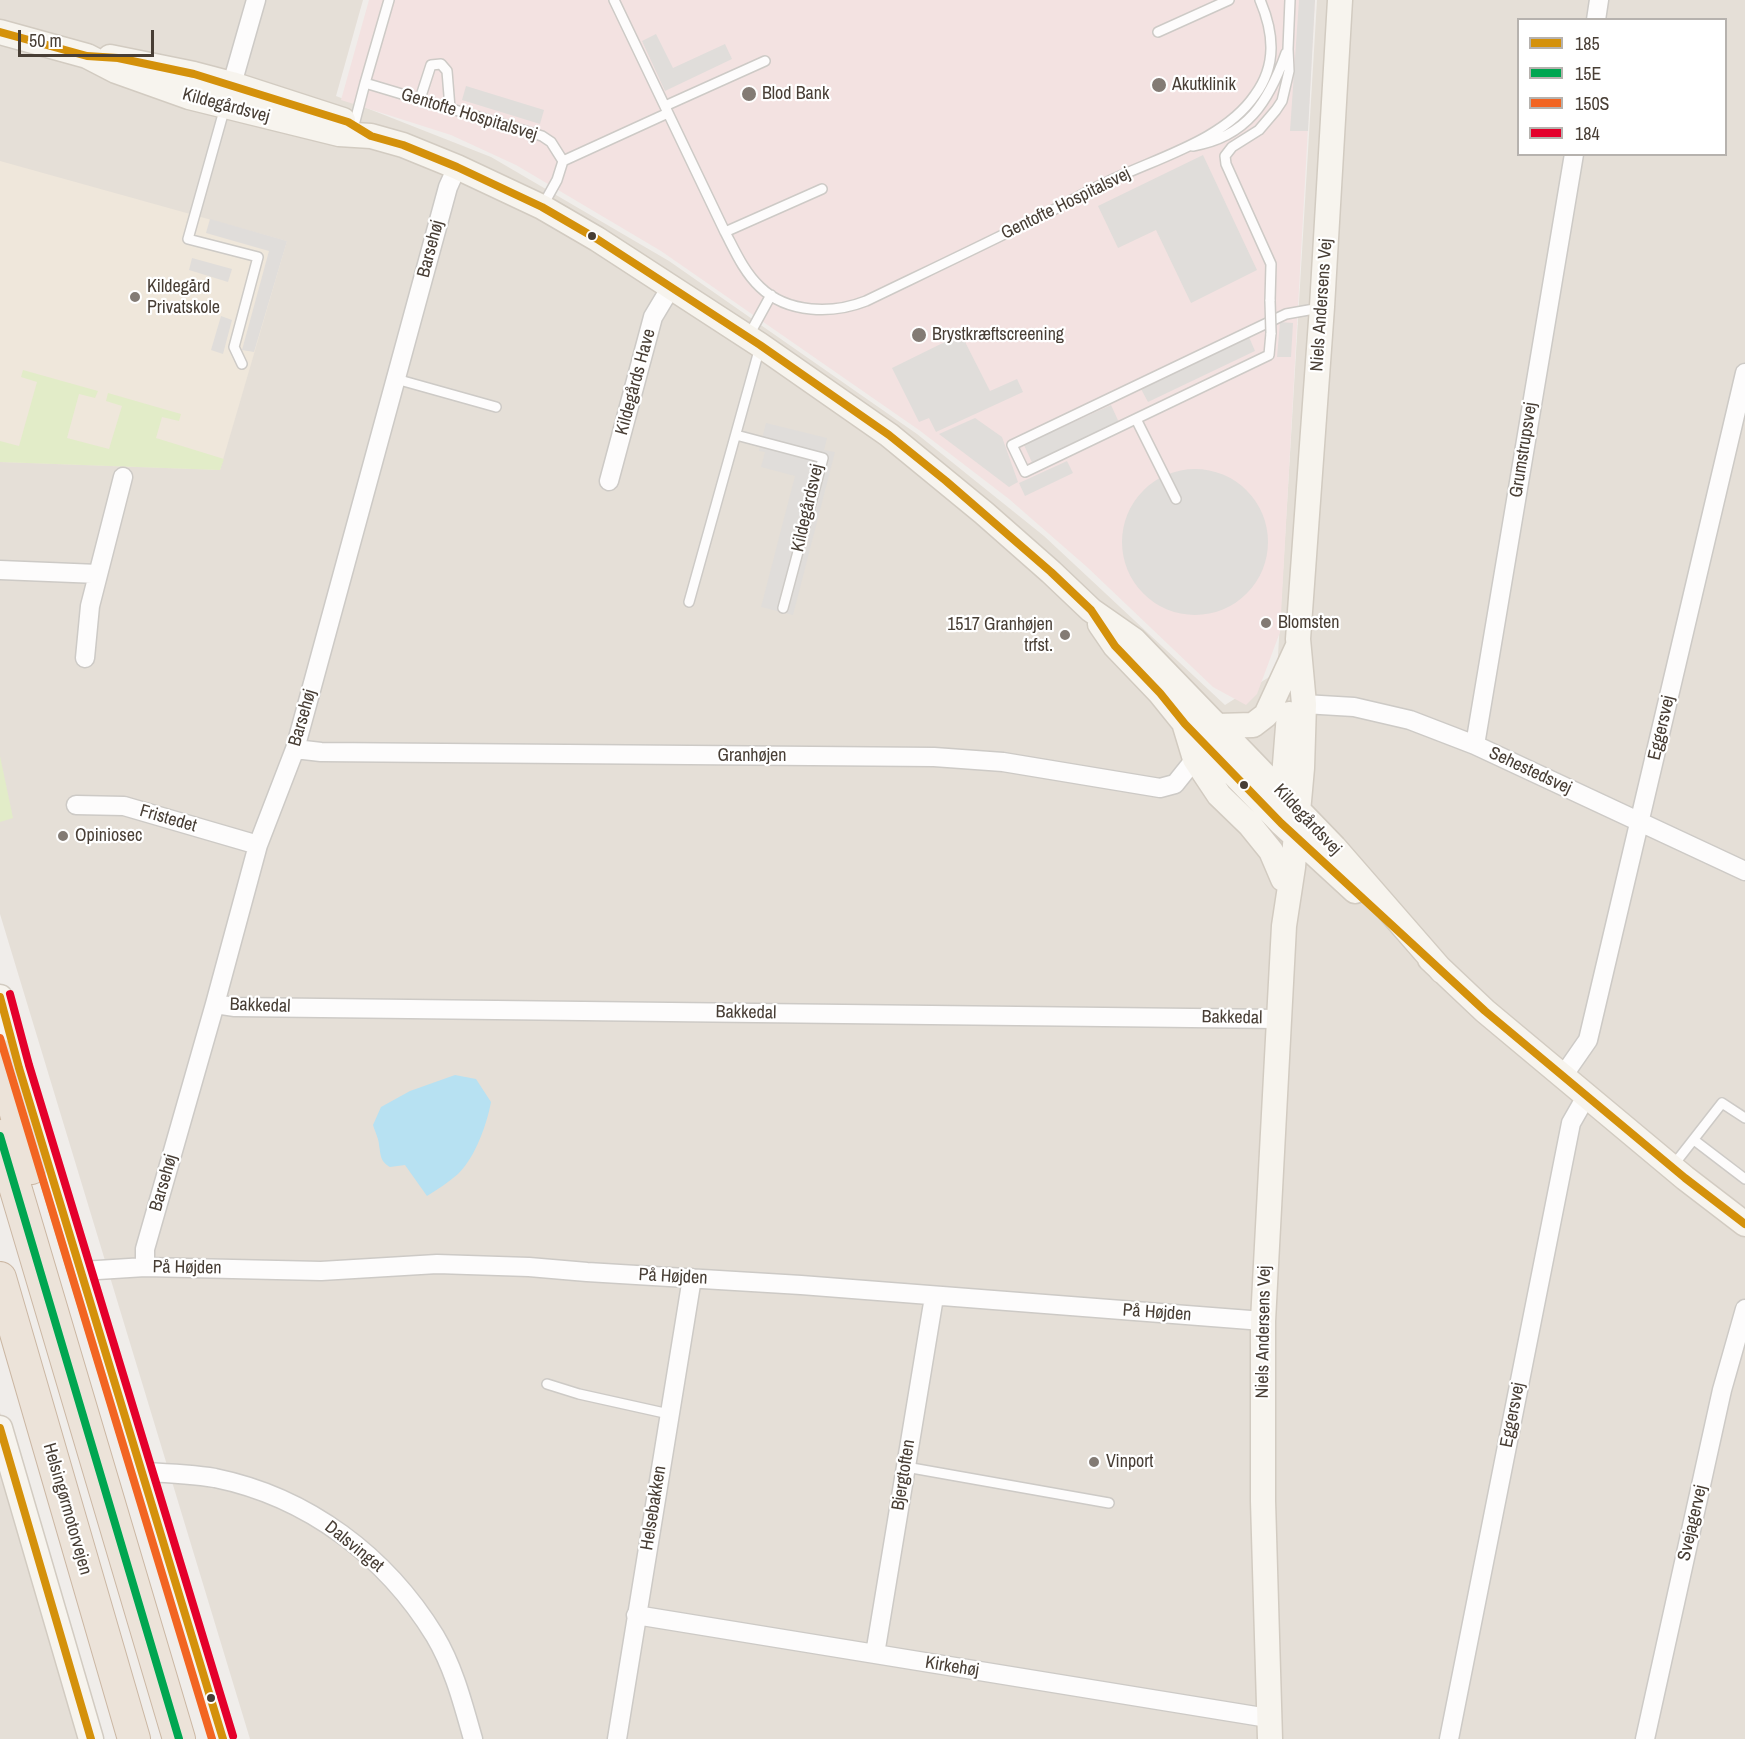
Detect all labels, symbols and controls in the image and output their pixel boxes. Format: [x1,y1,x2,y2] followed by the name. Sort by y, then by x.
[21,18,158,56] scale bar
[1517,18,1727,156] legend
[29,28,62,53] text: 50 m
[1575,31,1600,56] text: 185
[1575,61,1601,86] text: 15E
[1172,74,1236,96] place label: Akutklinik
[1150,76,1168,94] marker: Akutklinik
[762,83,829,105] place label: Blod Bank
[180,84,272,128] street label: Kildegårdsvej
[398,84,540,146] street label: Gentofte Hospitalsvej
[740,85,758,103] marker: Blod Bank
[1575,91,1609,116] text: 150S
[1575,121,1600,146] text: 184
[998,163,1134,245] street label: Gentofte Hospitalsvej
[413,218,449,280] street label: Barsehøj
[586,230,598,242] unlabelled marker
[1307,238,1337,372] street label: Niels Andersens Vej
[147,276,220,318] place label: Kildegård Privatskole
[128,290,142,304] marker: Kildegård Privatskole
[932,324,1064,346] place label: Brystkræftscreening
[910,326,928,344] marker: Brystkræftscreening
[611,327,661,437] street label: Kildegårds Have
[1506,401,1542,499] street label: Grumstrupsvej
[787,462,829,554] street label: Kildegårdsvej
[1278,612,1340,634] place label: Blomsten
[947,614,1053,656] place label: 1517 Granhøjen trfst.
[1259,616,1273,630] marker: Blomsten
[1058,628,1072,642] marker: 1517 Granhøjen trfst.
[285,687,321,749] street label: Barsehøj
[1644,694,1680,762] street label: Eggersvej
[1485,742,1575,800] street label: Sehestedsvej
[718,745,786,767] street label: Granhøjen
[1238,779,1250,791] unlabelled marker
[1269,780,1345,860] street label: Kildegårdsvej
[137,801,199,837] street label: Fristedet
[75,825,142,847] place label: Opiniosec
[56,829,70,843] marker: Opiniosec
[229,994,291,1018] street label: Bakkedal
[715,1002,777,1024] street label: Bakkedal
[1201,1007,1263,1029] street label: Bakkedal
[146,1152,182,1214] street label: Barsehøj
[152,1257,222,1279] street label: På Højden
[638,1264,708,1290] street label: På Højden
[1252,1265,1276,1399] street label: Niels Andersens Vej
[1122,1300,1192,1326] street label: På Højden
[1496,1381,1530,1449] street label: Eggersvej
[888,1438,920,1512] street label: Bjergtoften
[38,1441,96,1577] street label: Helsingørmotorvejen
[1106,1451,1153,1473] place label: Vinport
[1087,1455,1101,1469] marker: Vinport
[637,1464,671,1552] street label: Helsebakken
[1674,1483,1712,1563] street label: Svejagervej
[320,1517,388,1577] street label: Dalsvinget
[924,1652,980,1682] street label: Kirkehøj
[205,1692,217,1704] unlabelled marker

